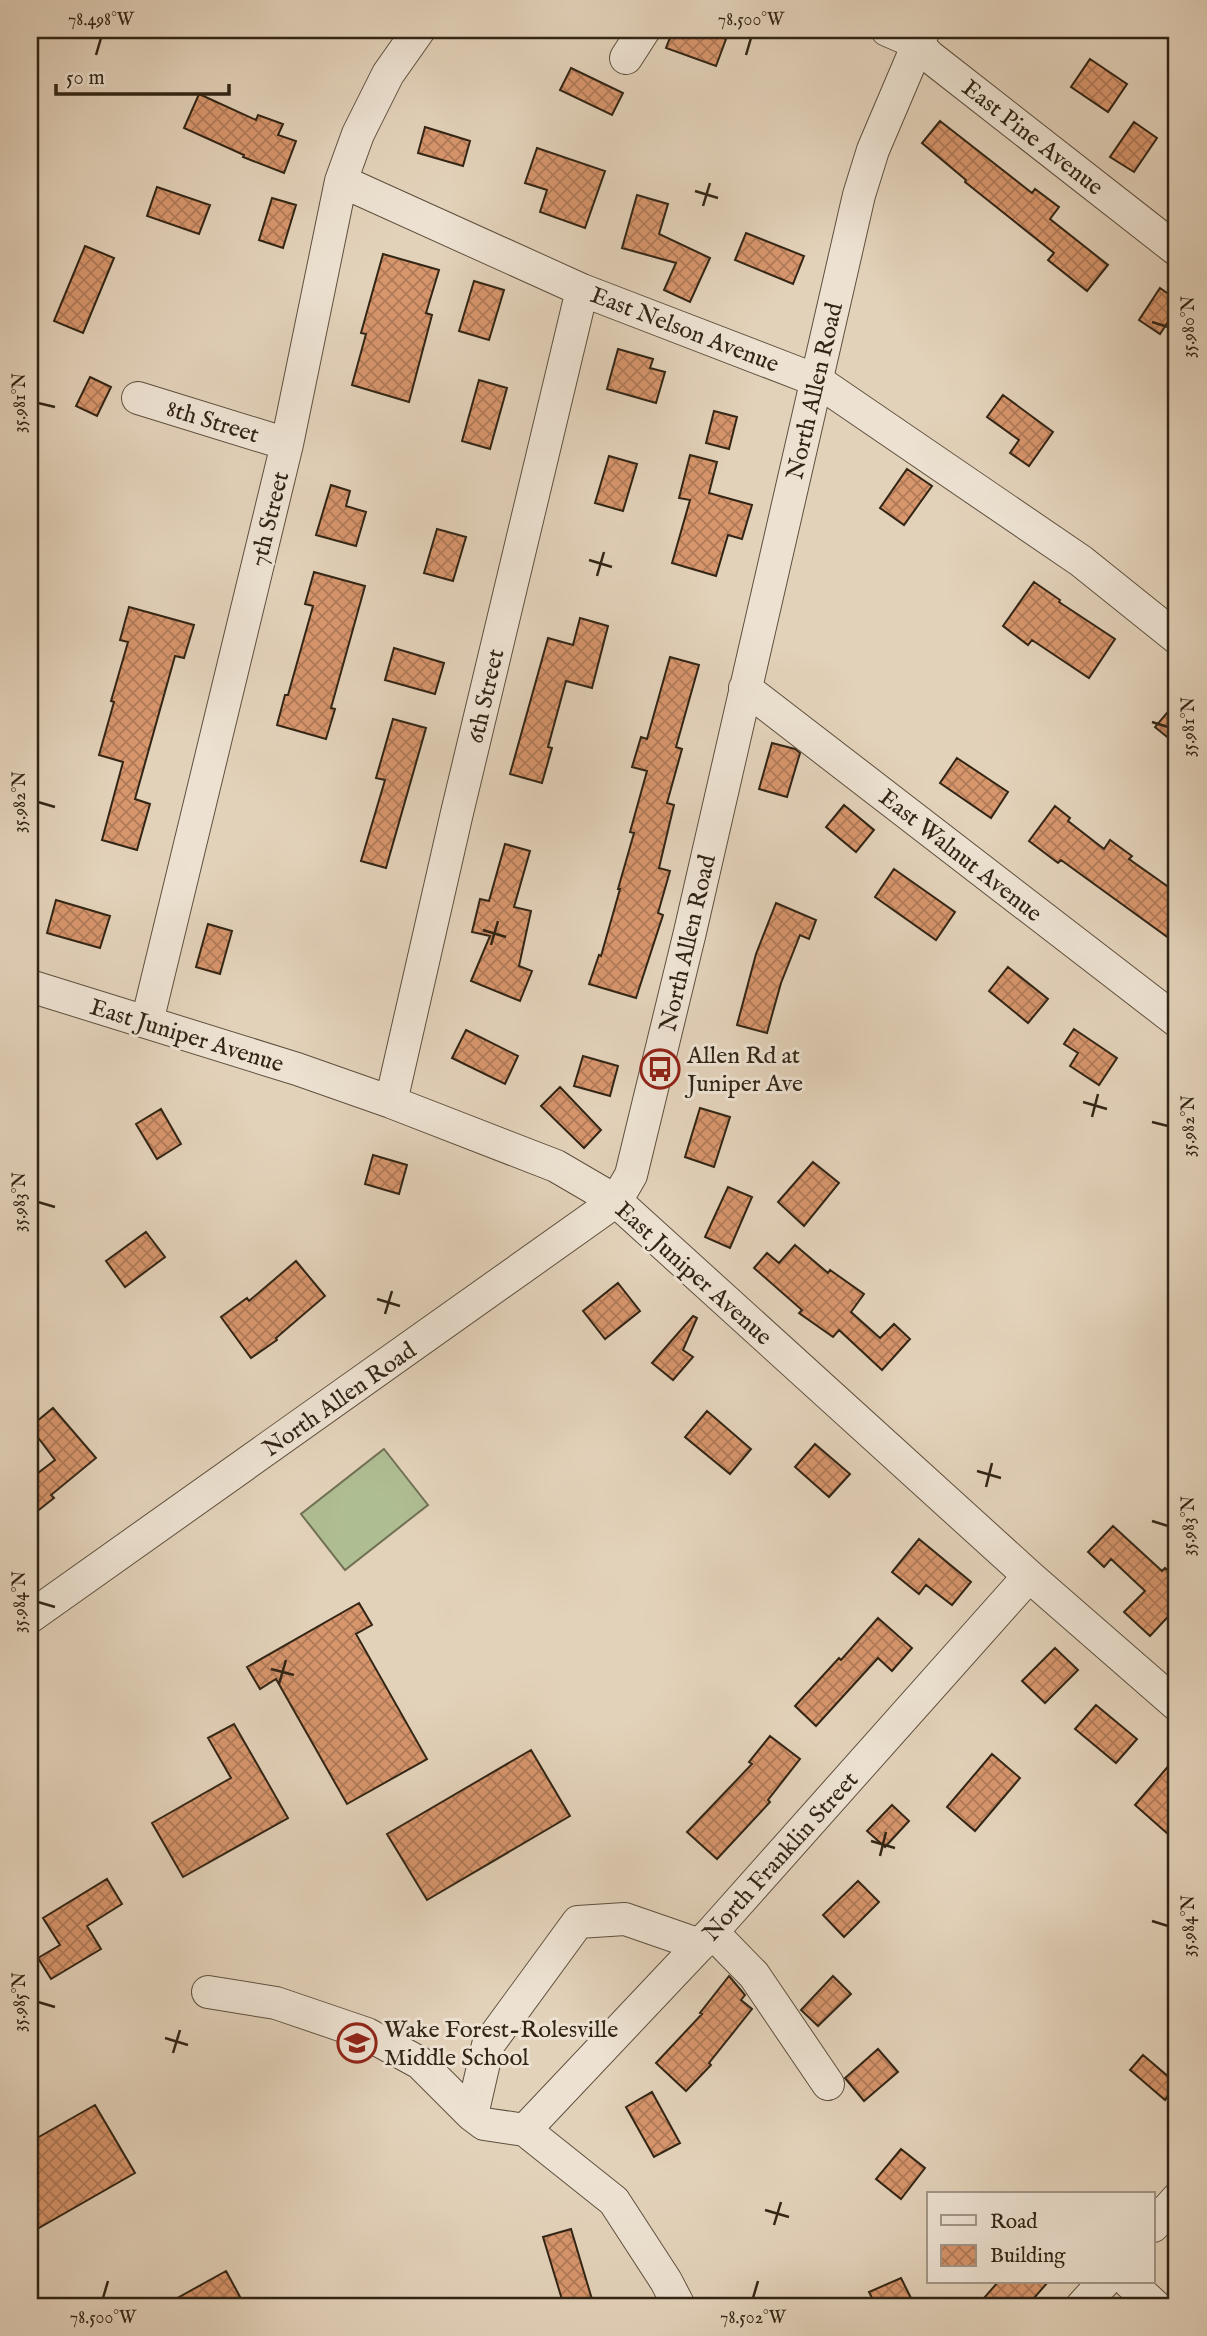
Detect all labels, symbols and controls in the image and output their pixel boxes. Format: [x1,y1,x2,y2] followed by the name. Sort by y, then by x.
[68,9,135,32] text: 78.498°W
[718,9,785,32] text: 78.500°W
[56,52,229,96] scale bar
[66,65,105,92] text: 50 m
[955,73,1109,203] street label: East Pine Avenue
[586,280,783,381] street label: East Nelson Avenue
[1178,296,1201,358] text: 35.980°N
[780,300,851,483] street label: North Allen Road
[9,373,32,433] text: 35.981°N
[162,394,263,451] street label: 8th Street
[244,469,297,570] street label: 7th Street
[461,646,512,747] street label: 6th Street
[1178,697,1201,757] text: 35.981°N
[9,771,32,833] text: 35.982°N
[872,783,1048,930] street label: East Walnut Avenue
[653,852,724,1035] street label: North Allen Road
[86,992,287,1081] street label: East Juniper Avenue
[684,1041,803,1100] place label: Allen Rd at Juniper Ave
[639,1048,681,1090] bus stop icon: Allen Rd at Juniper Ave
[1178,1095,1201,1157] text: 35.982°N
[9,1172,32,1232] text: 35.983°N
[608,1195,778,1353] street label: East Juniper Avenue
[257,1336,423,1465] street label: North Allen Road
[1178,1496,1201,1556] text: 35.983°N
[9,1571,32,1633] text: 35.984°N
[697,1765,866,1949] street label: North Franklin Street
[1178,1895,1201,1957] text: 35.984°N
[9,1972,32,2032] text: 35.985°N
[384,2015,618,2074] place label: Wake Forest-Rolesville Middle School
[336,2022,378,2064] school or university icon: Wake Forest-Rolesville Middle School
[927,2192,1154,2284] legend
[990,2209,1038,2236] text: Road
[990,2243,1066,2270] text: Building
[70,2307,137,2330] text: 78.500°W
[720,2307,787,2330] text: 78.502°W

